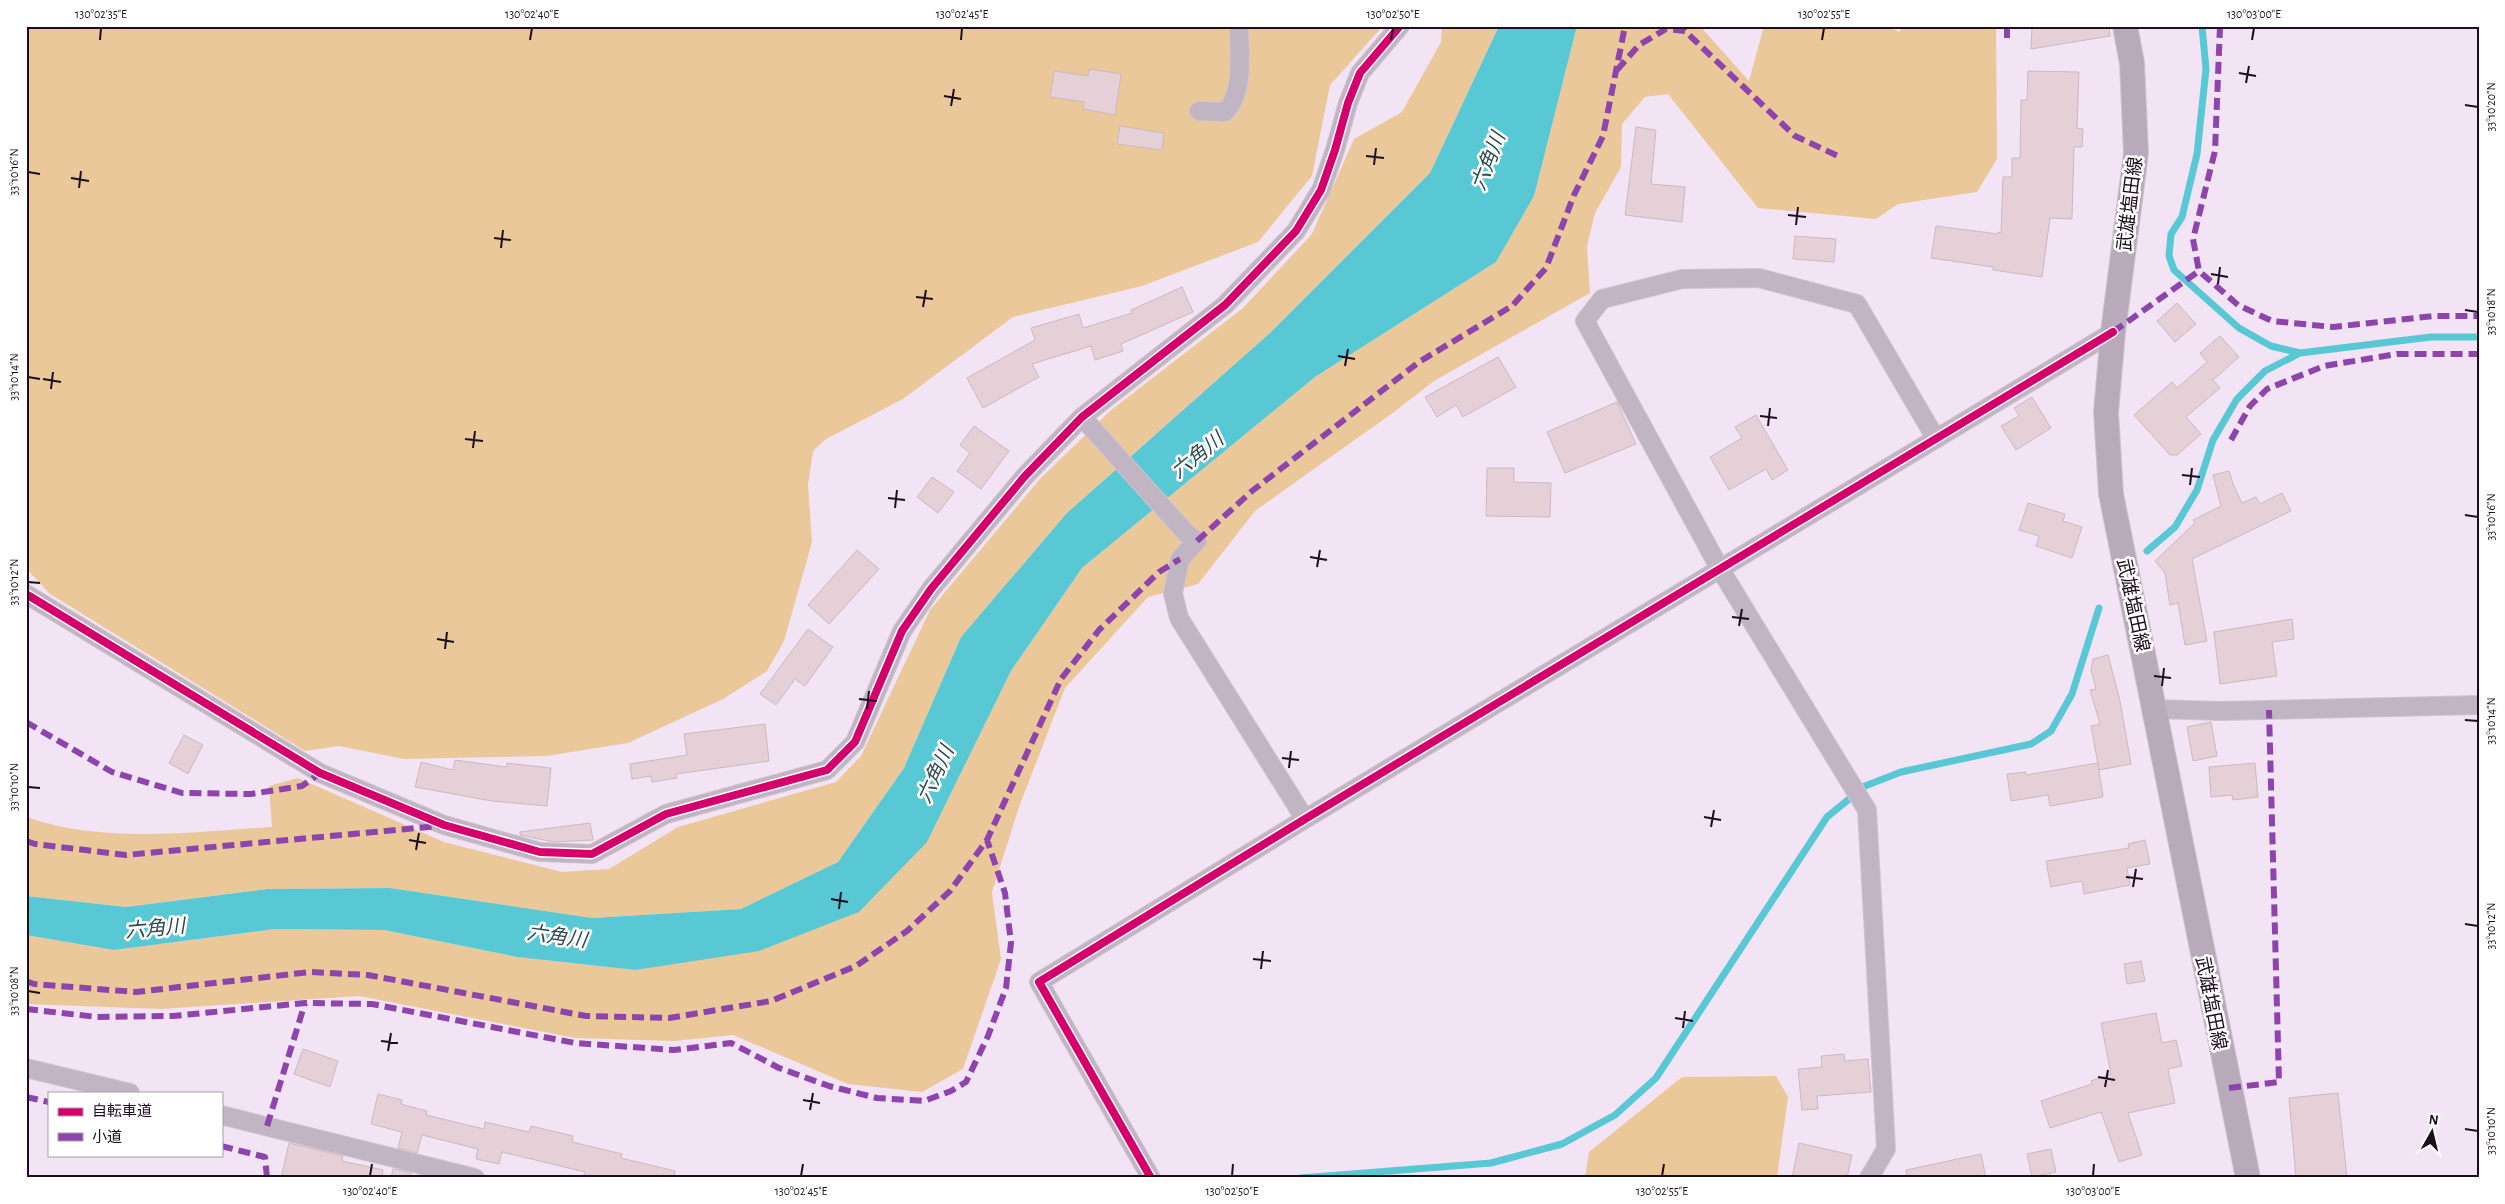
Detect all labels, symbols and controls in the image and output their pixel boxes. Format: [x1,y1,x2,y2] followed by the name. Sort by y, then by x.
[75,8,127,20] text: 130°02'35"E
[505,8,559,20] text: 130°02'40"E
[936,8,989,20] text: 130°02'45"E
[1366,8,1420,20] text: 130°02'50"E
[1798,8,1850,20] text: 130°02'55"E
[2227,8,2281,20] text: 130°03'00"E
[2485,82,2497,132] text: 33°10'20"N
[1468,128,1510,193] water label: 六角川
[8,148,20,196] text: 33°10'16"N
[2113,156,2146,252] street label: 武雄塩田線
[2485,288,2497,336] text: 33°10'18"N
[8,353,20,401] text: 33°10'14"N
[1167,427,1229,482] water label: 六角川
[2485,493,2497,541] text: 33°10'16"N
[2113,556,2154,654] street label: 武雄塩田線
[8,558,20,606] text: 33°10'12"N
[2485,697,2497,745] text: 33°10'14"N
[913,741,958,806] water label: 六角川
[8,763,20,811] text: 33°10'10"N
[2485,902,2497,950] text: 33°10'12"N
[124,915,188,942] water label: 六角川
[526,922,590,951] water label: 六角川
[2192,954,2231,1052] street label: 武雄塩田線
[8,966,20,1016] text: 33°10'08"N
[48,1092,222,1156] legend
[92,1103,152,1119] text: 自転車道
[2408,1106,2458,1156] north arrow
[2485,1107,2497,1155] text: 33°10'10"N
[2428,1113,2439,1128] text: N
[92,1129,122,1145] text: 小道
[343,1185,397,1197] text: 130°02'40"E
[775,1185,828,1197] text: 130°02'45"E
[1205,1185,1259,1197] text: 130°02'50"E
[1636,1185,1688,1197] text: 130°02'55"E
[2066,1185,2120,1197] text: 130°03'00"E

